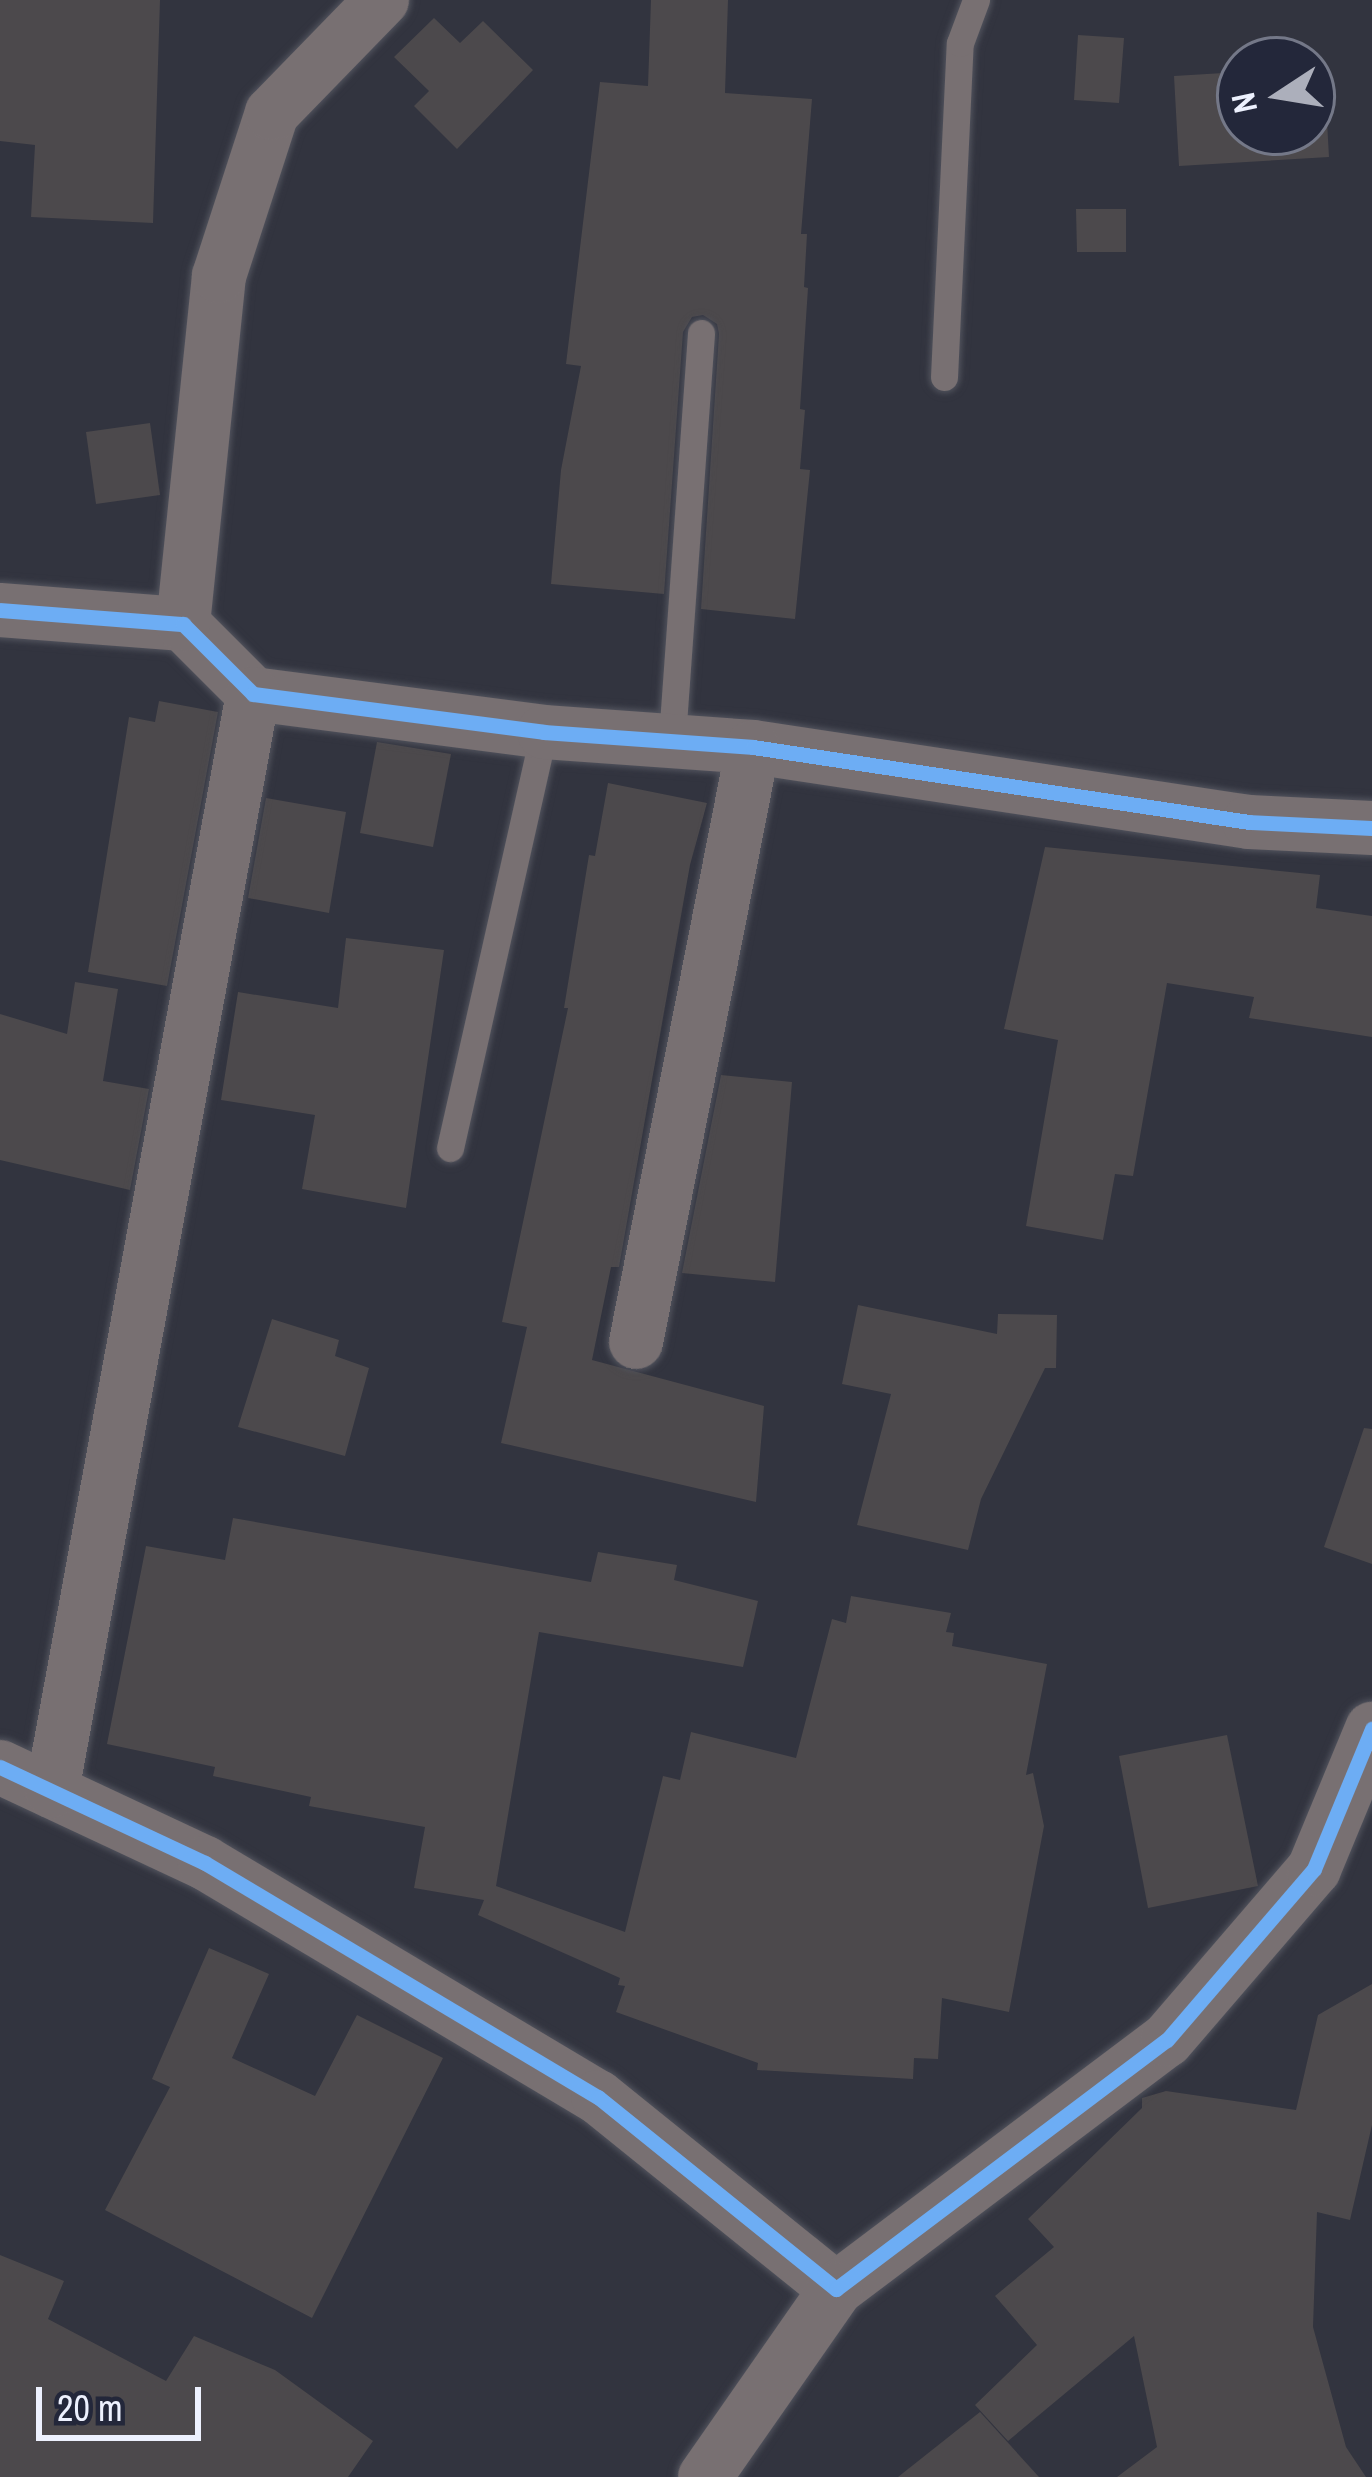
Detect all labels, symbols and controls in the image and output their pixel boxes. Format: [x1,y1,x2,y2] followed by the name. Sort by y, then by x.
[1216,36,1336,156] north arrow
[1220,89,1267,117] text: N
[42,2363,207,2437] scale bar
[57,2384,123,2432] text: 20 m

